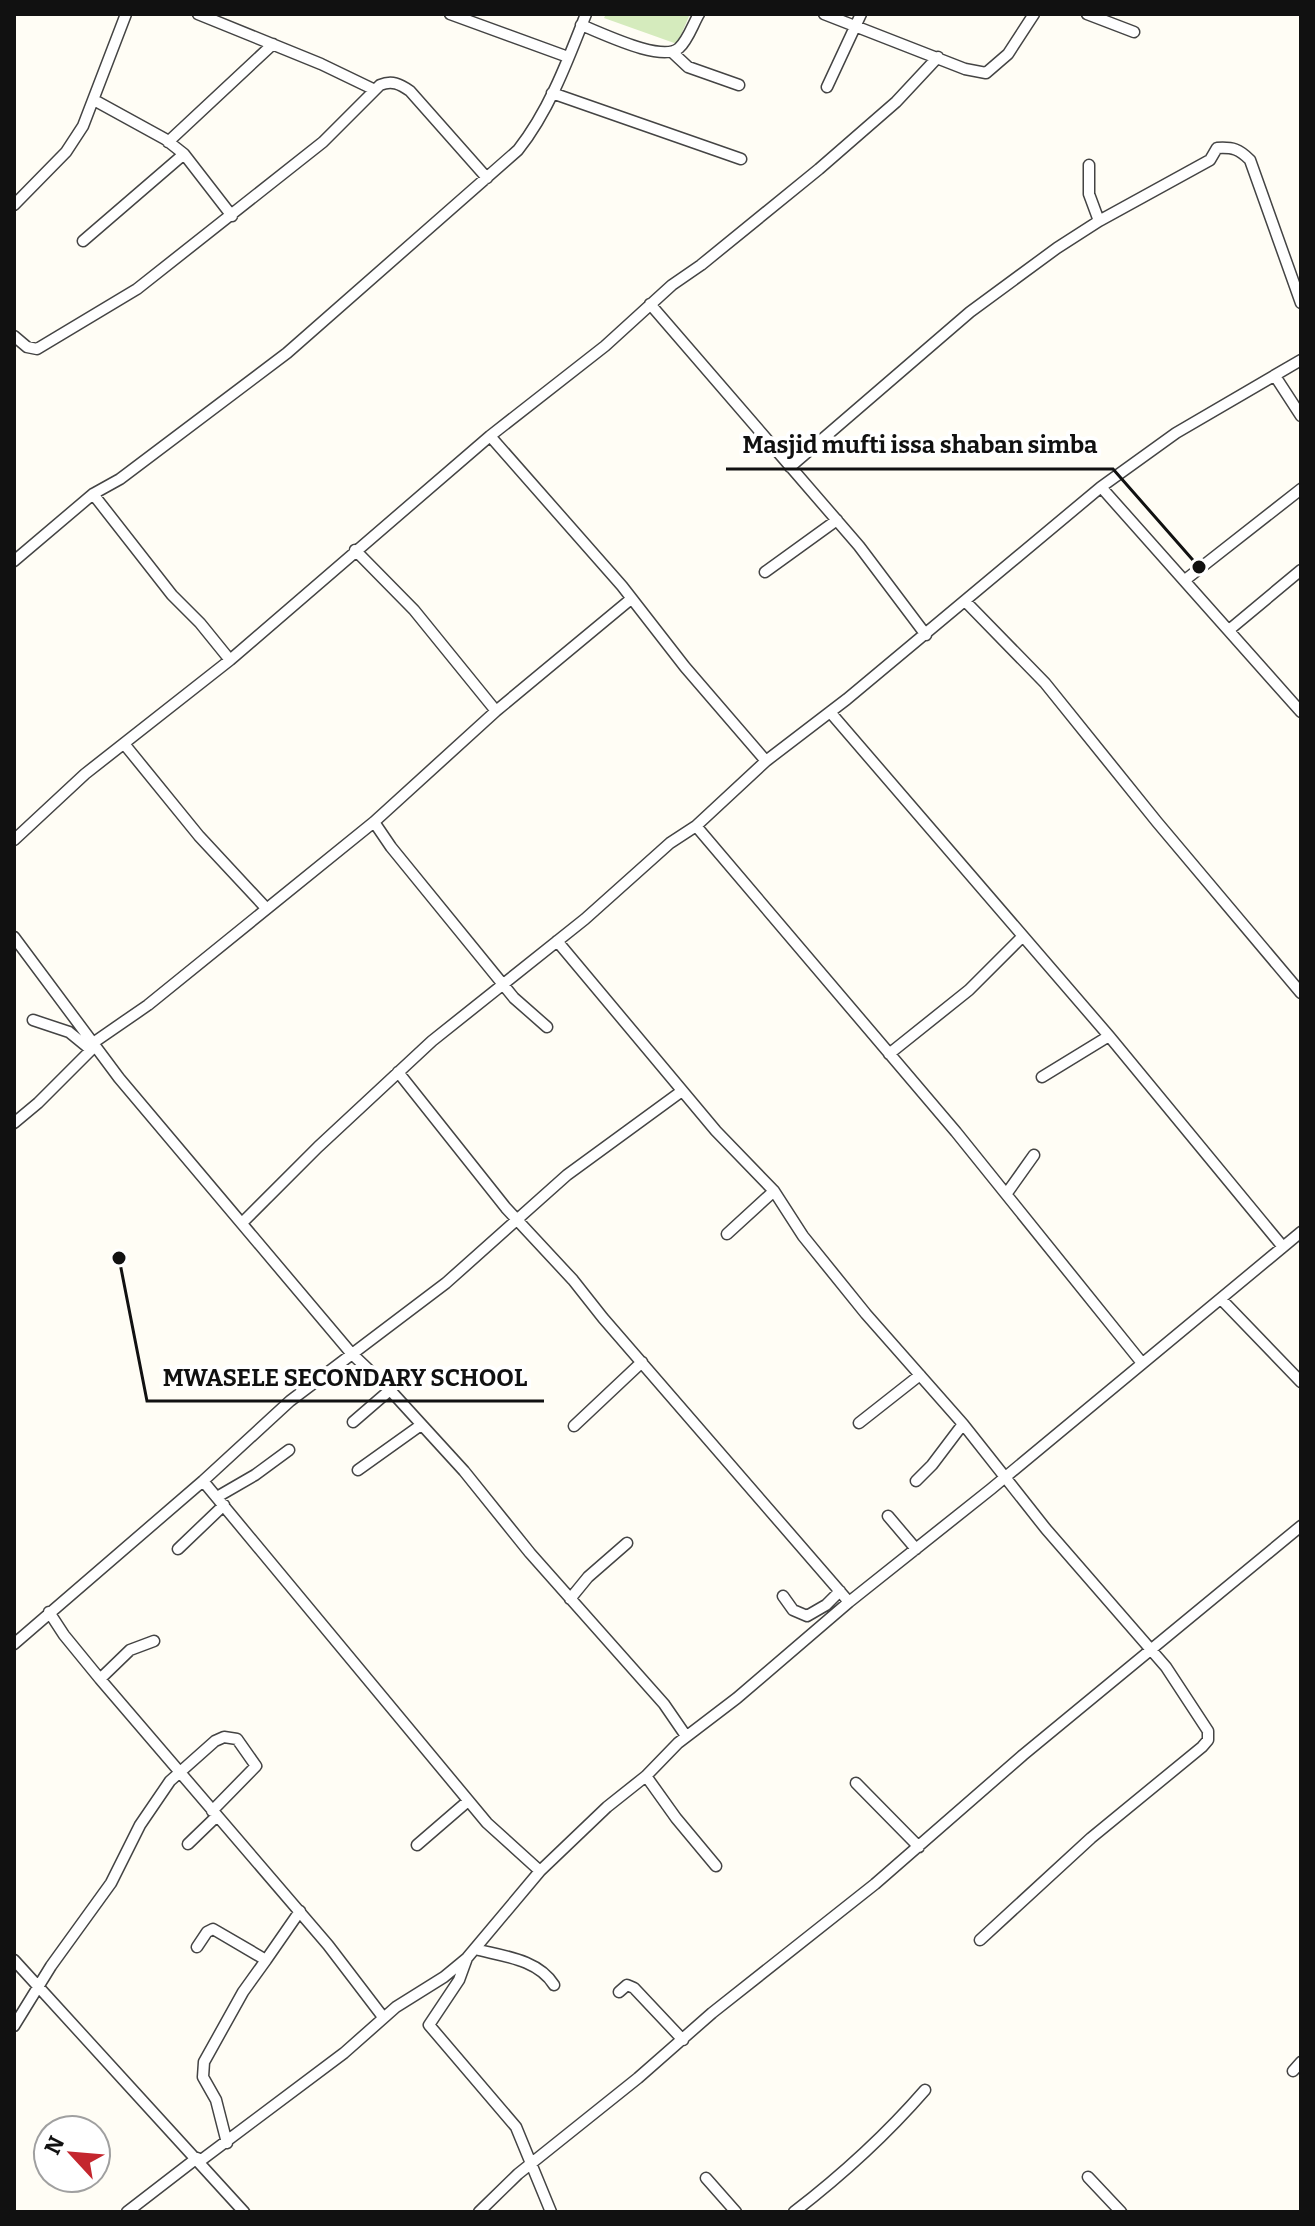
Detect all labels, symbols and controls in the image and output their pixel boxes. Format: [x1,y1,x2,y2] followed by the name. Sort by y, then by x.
[726,421,1113,469] callout: Masjid mufti issa shaban simba
[743,431,1098,459] text: Masjid mufti issa shaban simba
[147,1353,544,1401] callout: MWASELE SECONDARY SCHOOL
[163,1364,527,1392] text: MWASELE SECONDARY SCHOOL
[32,2114,112,2194] north arrow
[39,2132,70,2159] text: N

